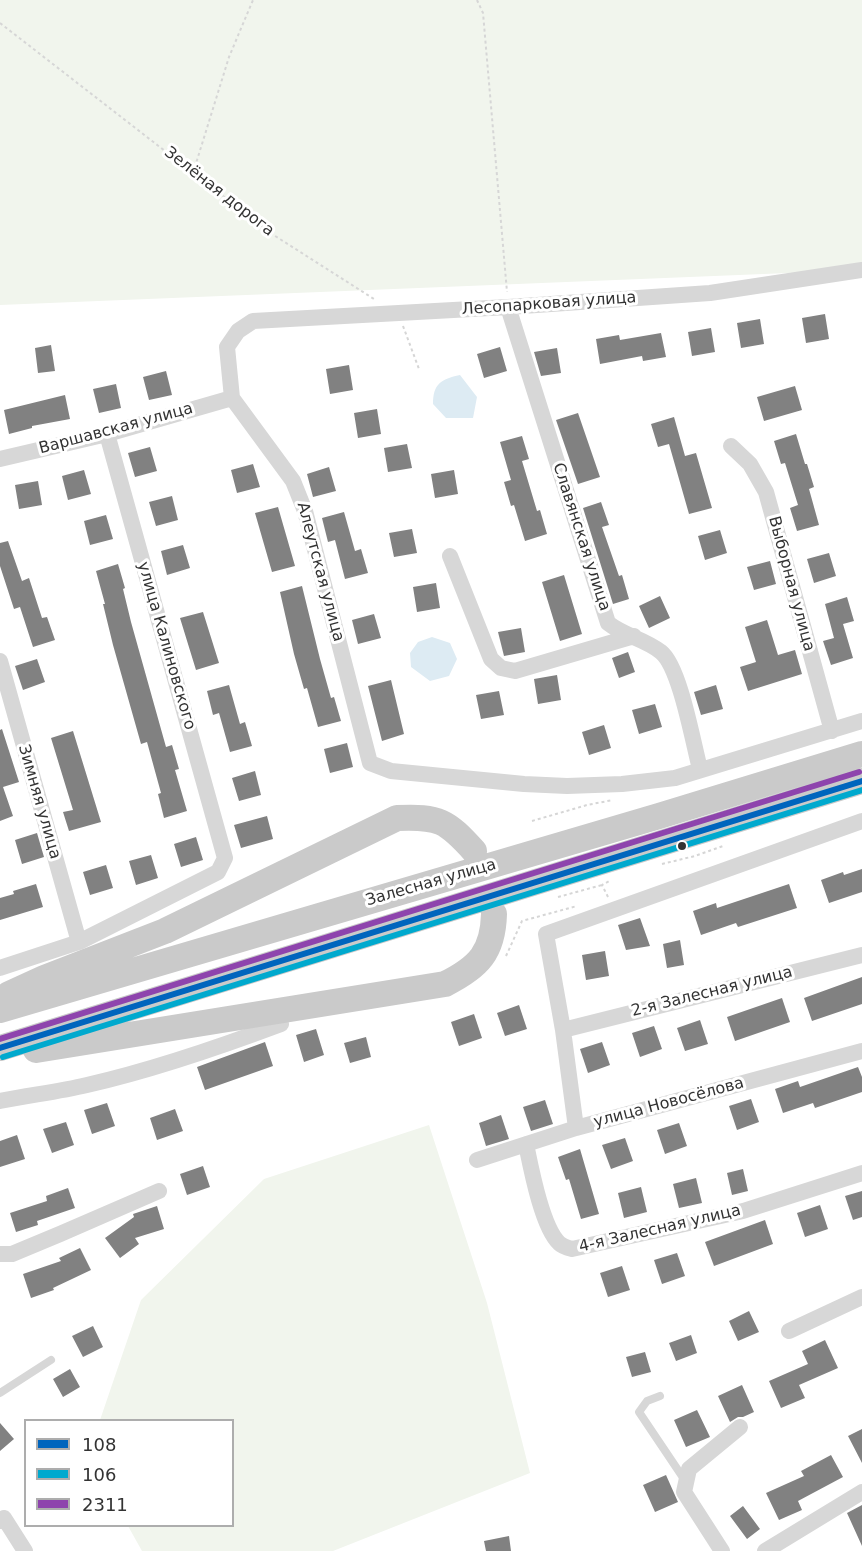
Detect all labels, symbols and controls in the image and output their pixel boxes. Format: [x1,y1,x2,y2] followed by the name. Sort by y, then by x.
[160,143,278,241] street label: Зелёная дорога
[461,288,637,320] street label: Лесопарковая улица
[37,399,195,459] street label: Варшавская улица
[548,461,614,613] street label: Славянская улица
[292,500,348,644] street label: Алеутская улица
[764,514,818,654] street label: Выборная улица
[133,560,199,732] street label: улица Калиновского
[13,742,65,862] street label: Зимняя улица
[676,840,688,852] unlabelled marker
[364,855,498,911] street label: Залесная улица
[629,963,795,1021] street label: 2-я Залесная улица
[592,1074,746,1132] street label: улица Новосёлова
[577,1201,743,1257] street label: 4-я Залесная улица
[24,1419,234,1527] legend
[82,1434,116,1455] text: 108
[82,1464,116,1485] text: 106
[82,1494,128,1515] text: 2311

